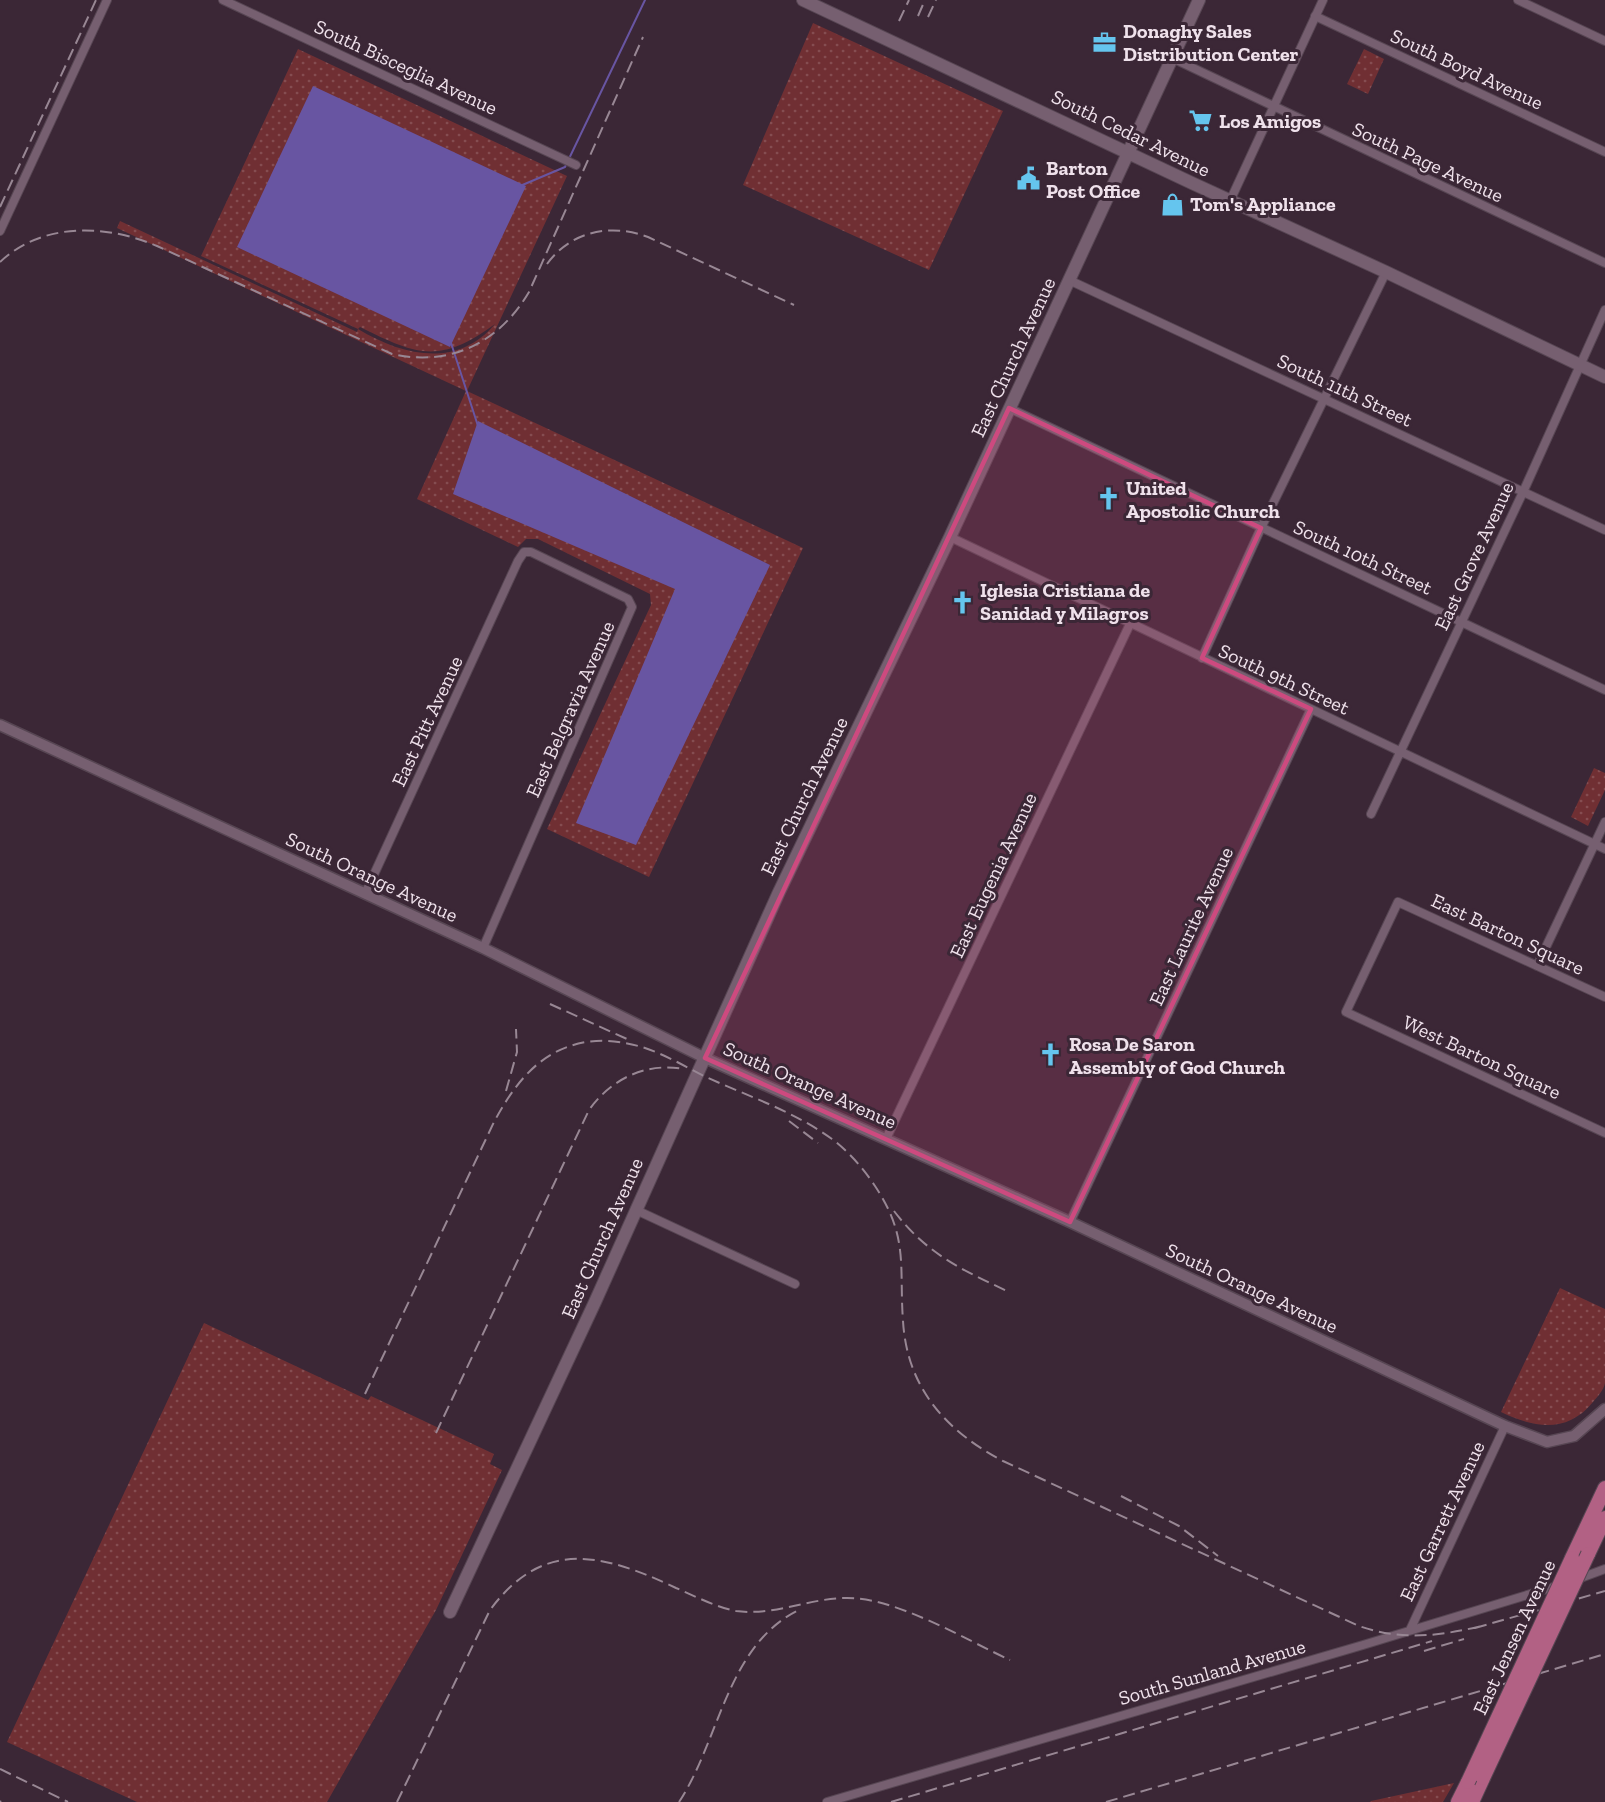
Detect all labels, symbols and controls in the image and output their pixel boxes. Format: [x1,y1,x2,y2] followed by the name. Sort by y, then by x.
[311,14,501,120] street label: South Bisceglia Avenue
[1123,19,1299,66] place label: Donaghy Sales Distribution Center
[1387,23,1547,115] street label: South Boyd Avenue
[1092,29,1118,55] office icon: Donaghy Sales Distribution Center
[1048,84,1214,182] street label: South Cedar Avenue
[1188,108,1214,134] supermarket icon: Los Amigos
[1219,109,1321,133] place label: Los Amigos
[1349,117,1507,207] street label: South Page Avenue
[1046,156,1141,203] place label: Barton Post Office
[1015,166,1041,192] public building icon: Barton Post Office
[1159,191,1185,217] shop icon: Tom's Appliance
[1190,192,1336,216] place label: Tom's Appliance
[965,273,1061,441] street label: East Church Avenue
[1274,348,1417,432] street label: South 11th Street
[1126,476,1280,523] place label: United Apostolic Church
[1429,478,1519,634] street label: East Grove Avenue
[1095,486,1121,512] church icon: United Apostolic Church
[1290,514,1437,600] street label: South 10th Street
[980,578,1150,625] place label: Iglesia Cristiana de Sanidad y Milagros
[949,589,975,615] church icon: Iglesia Cristiana de Sanidad y Milagros
[520,617,620,801] street label: East Belgravia Avenue
[1215,638,1354,720] street label: South 9th Street
[386,652,468,790] street label: East Pitt Avenue
[755,713,853,879] street label: East Church Avenue
[944,789,1042,961] street label: East Eugenia Avenue
[282,827,462,927] street label: South Orange Avenue
[1144,843,1238,1009] street label: East Laurite Avenue
[1428,888,1588,980] street label: East Barton Square
[1399,1010,1565,1104] street label: West Barton Square
[1069,1032,1286,1079] place label: Rosa De Saron Assembly of God Church
[720,1036,900,1134] street label: South Orange Avenue
[1038,1042,1064,1068] church icon: Rosa De Saron Assembly of God Church
[556,1154,648,1322] street label: East Church Avenue
[1162,1238,1342,1338] street label: South Orange Avenue
[1394,1437,1490,1605] street label: East Garrett Avenue
[1468,1556,1560,1718] street label: East Jensen Avenue
[1116,1634,1308,1710] street label: South Sunland Avenue

